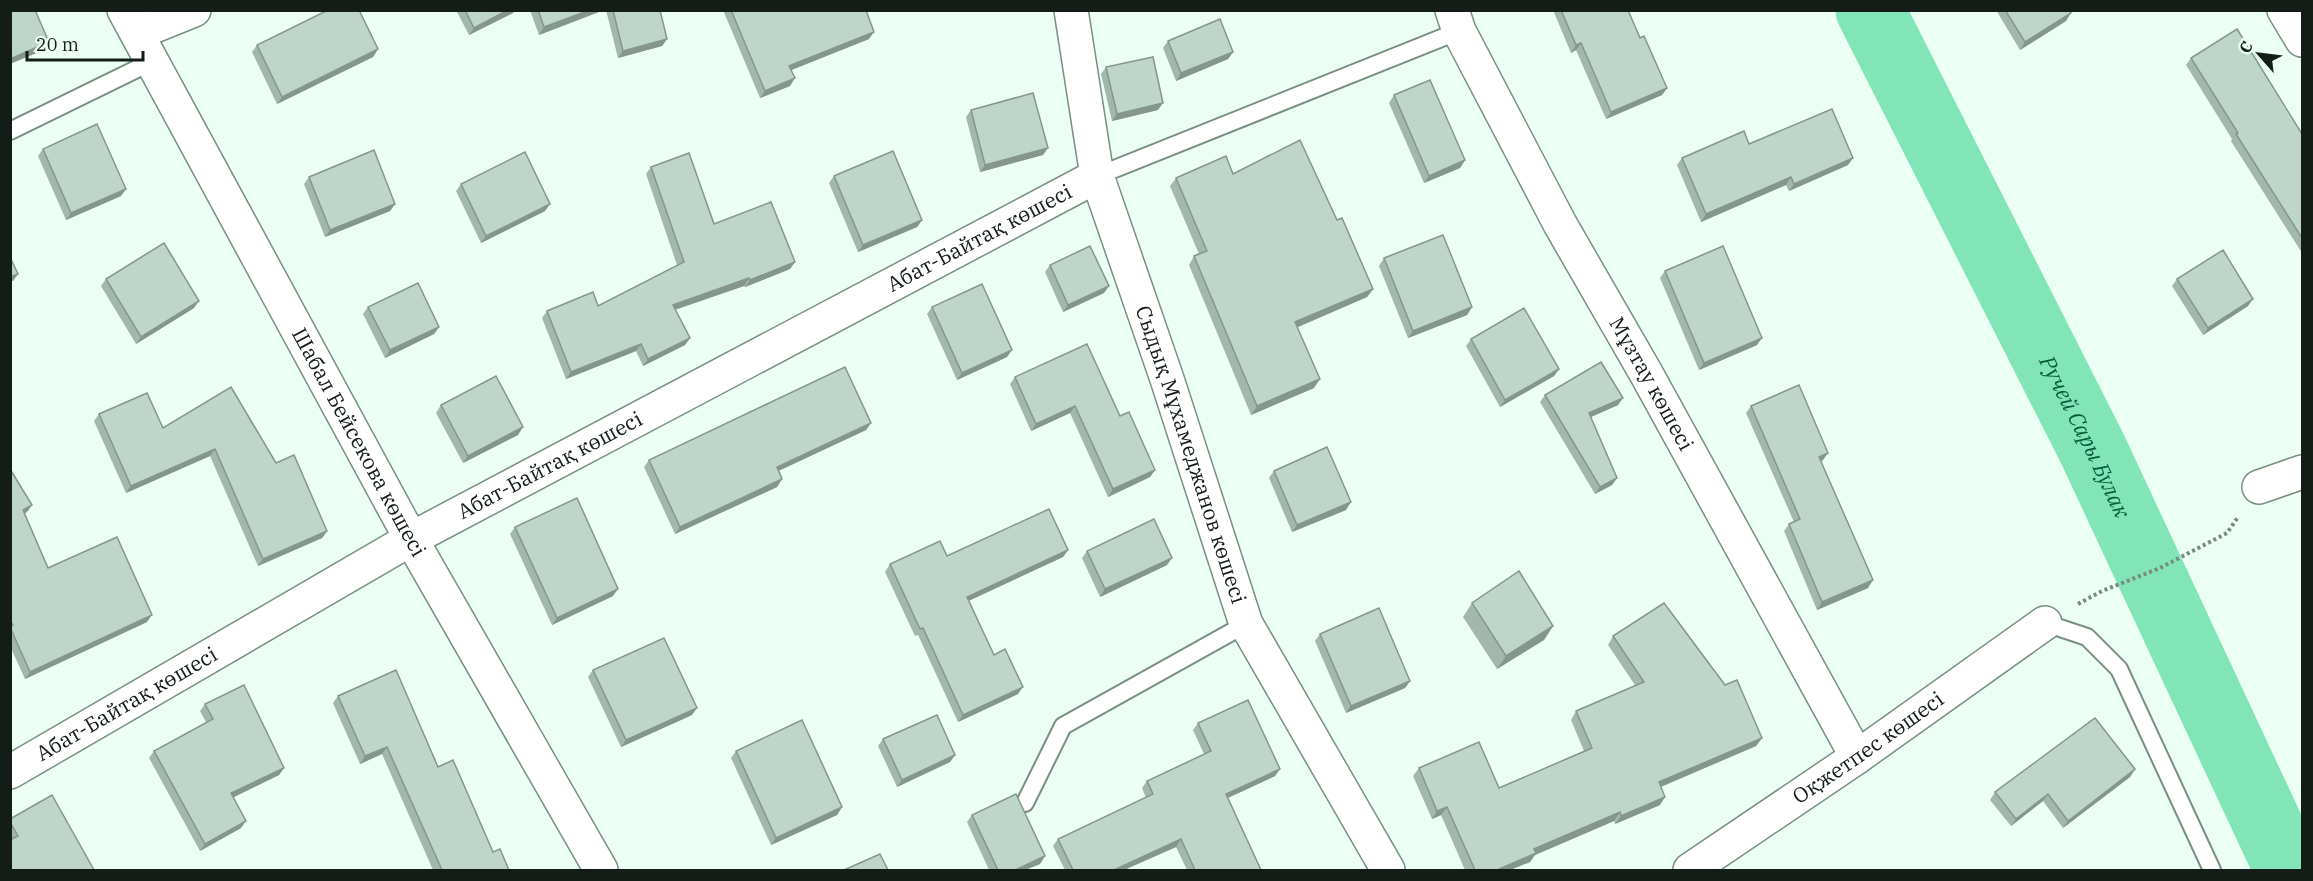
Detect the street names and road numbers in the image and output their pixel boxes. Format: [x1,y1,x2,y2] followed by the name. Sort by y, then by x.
[882,177,1076,298] street label: Абат-Байтақ көшесі
[1130,302,1253,607] street label: Сыдық Мұхамеджанов көшесі
[1603,311,1701,455] street label: Мұзтау көшесі
[286,323,433,561] street label: Шабал Бейсекова көшесі
[452,404,647,525] street label: Абат-Байтақ көшесі
[30,640,222,767] street label: Абат-Байтақ көшесі
[1786,685,1949,810] street label: Оқжетпес көшесі

